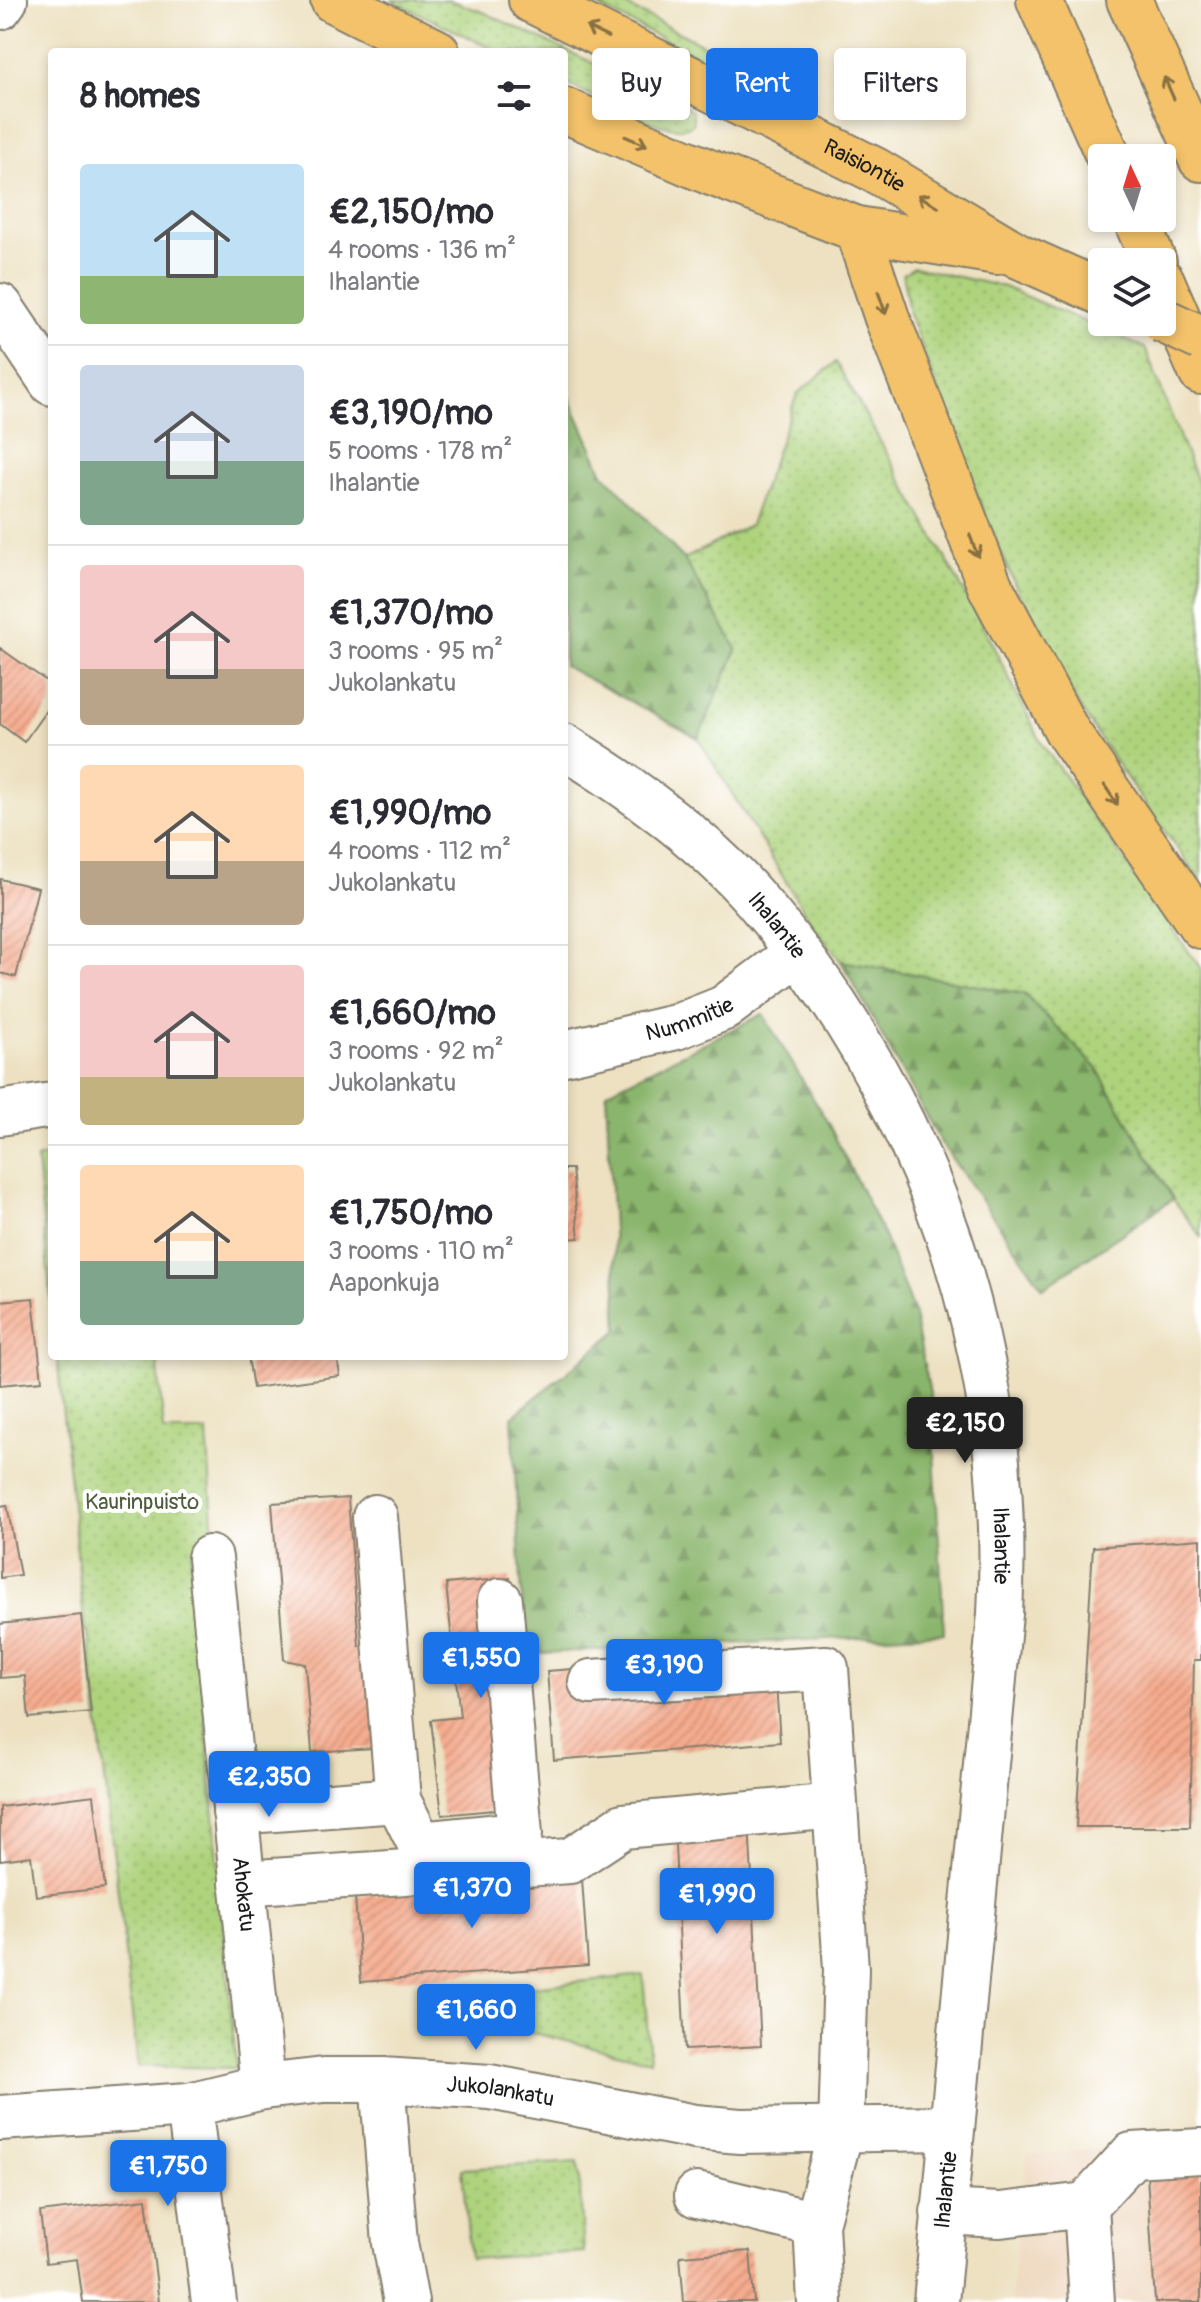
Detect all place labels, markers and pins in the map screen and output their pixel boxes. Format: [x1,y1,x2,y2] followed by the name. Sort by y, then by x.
[900,1397,1030,1465] pin: €2,150
[416,1632,546,1700] pin: €1,550
[599,1639,729,1707] pin: €3,190
[204,1751,334,1819] pin: €2,350
[407,1862,537,1930] pin: €1,370
[652,1868,782,1936] pin: €1,990
[411,1984,541,2052] pin: €1,660
[103,2140,233,2208] pin: €1,750

